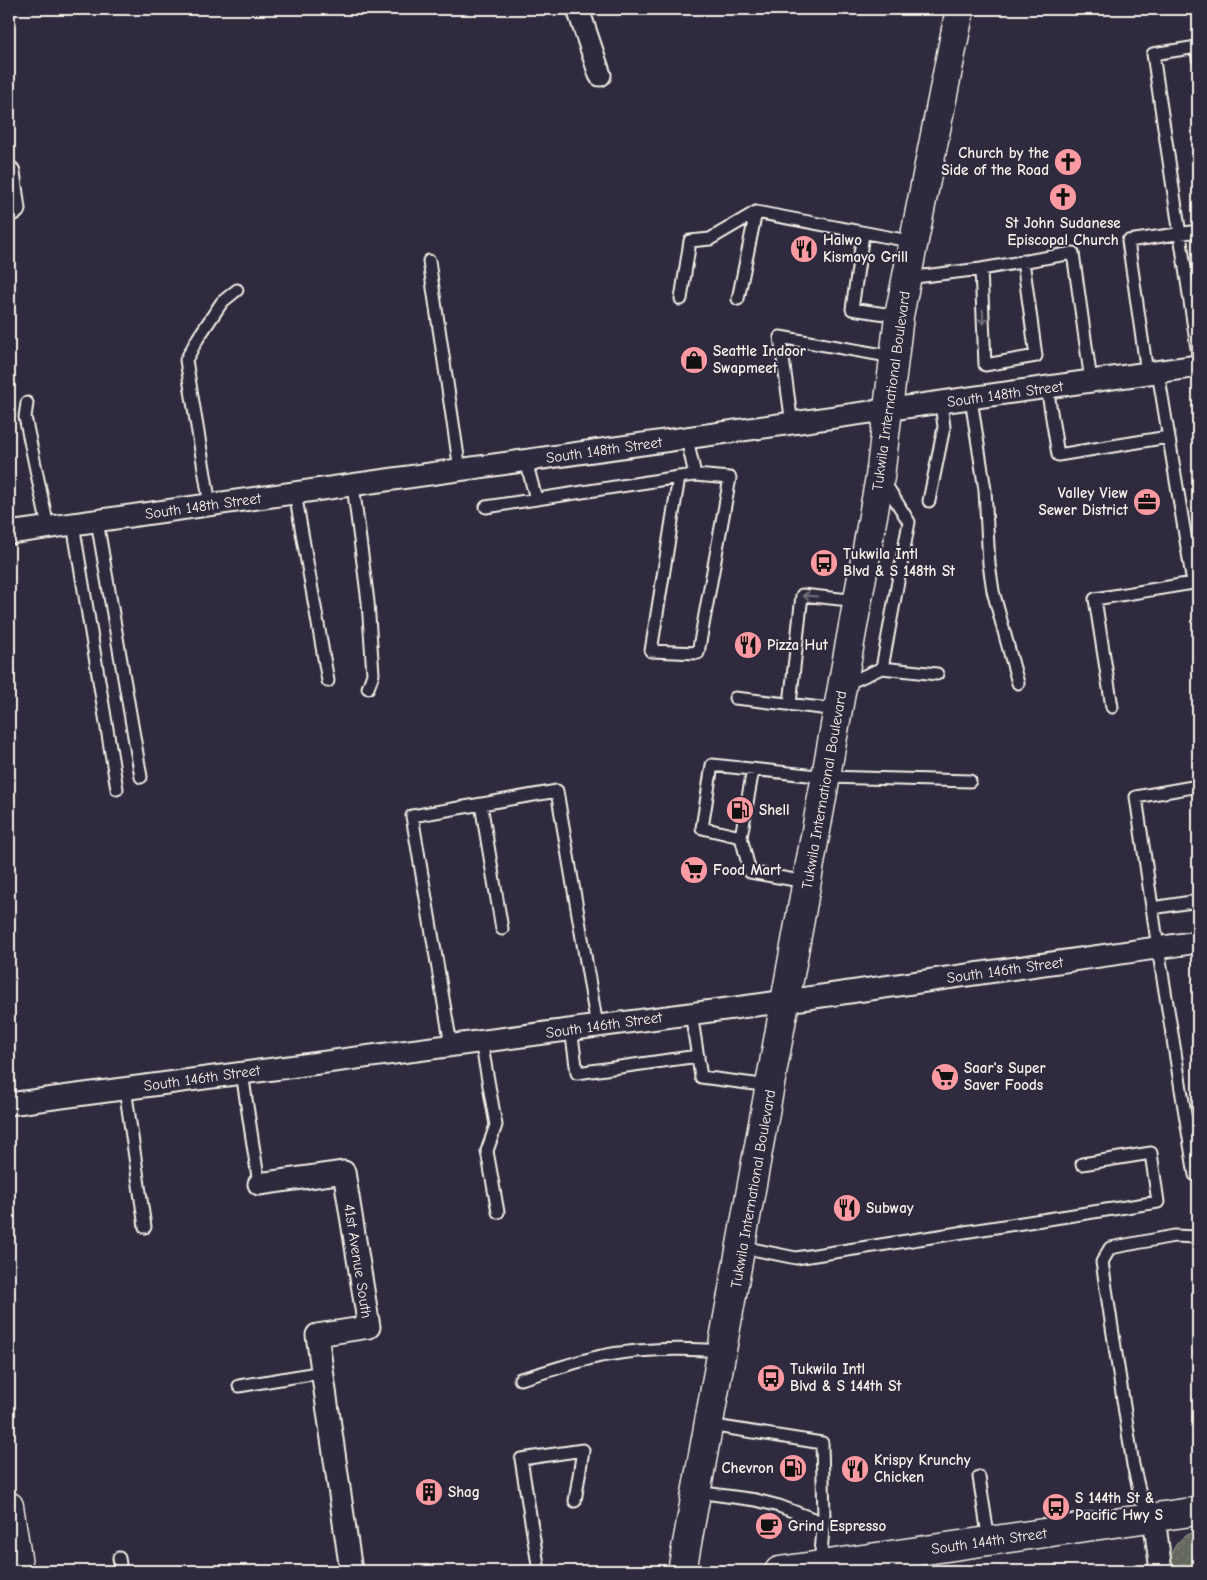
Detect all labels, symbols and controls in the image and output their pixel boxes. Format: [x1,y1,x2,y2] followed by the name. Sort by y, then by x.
[941,144,1049,179] place label: Church by the Side of the Road
[1053,147,1083,177] church icon: Church by the Side of the Road
[1048,182,1078,212] church icon: St John Sudanese Episcopal Church
[1005,214,1121,249] place label: St John Sudanese Episcopal Church
[823,231,908,266] place label: Halwo Kismayo Grill
[789,234,819,264] restaurant icon: Halwo Kismayo Grill
[868,290,914,492] street label: Tukwila International Boulevard
[979,309,988,325] one-way arrow
[713,342,806,377] place label: Seattle Indoor Swapmeet
[679,345,709,375] shop icon: Seattle Indoor Swapmeet
[946,377,1065,411] street label: South 148th Street
[545,433,664,467] street label: South 148th Street
[1038,484,1129,519] place label: Valley View Sewer District
[1132,487,1162,517] office icon: Valley View Sewer District
[144,489,263,523] street label: South 148th Street
[843,545,956,580] place label: Tukwila Intl Blvd & S 148th St
[809,548,839,578] bus stop icon: Tukwila Intl Blvd & S 148th St
[803,592,819,601] one-way arrow
[733,630,763,660] restaurant icon: Pizza Hut
[767,636,829,654] place label: Pizza Hut
[798,689,850,891] street label: Tukwila International Boulevard
[725,795,755,825] fuel station icon: Shell
[759,801,790,819] place label: Shell
[679,855,709,885] supermarket icon: Food Mart
[713,861,782,879] place label: Food Mart
[946,953,1065,987] street label: South 146th Street
[545,1008,664,1042] street label: South 146th Street
[964,1059,1045,1094] place label: Saar's Super Saver Foods
[143,1061,262,1095] street label: South 146th Street
[930,1062,960,1092] supermarket icon: Saar's Super Saver Foods
[727,1088,779,1290] street label: Tukwila International Boulevard
[832,1193,862,1223] restaurant icon: Subway
[866,1199,914,1217] place label: Subway
[340,1202,376,1320] street label: 41st Avenue South
[790,1360,902,1395] place label: Tukwila Intl Blvd & S 144th St
[756,1363,786,1393] bus stop icon: Tukwila Intl Blvd & S 144th St
[874,1451,971,1486] place label: Krispy Krunchy Chicken
[778,1453,808,1483] fuel station icon: Chevron
[840,1454,870,1484] restaurant icon: Krispy Krunchy Chicken
[722,1459,774,1477] place label: Chevron
[414,1477,444,1507] building icon: Shag
[448,1483,480,1501] place label: Shag
[1075,1489,1163,1524] place label: S 144th St & Pacific Hwy S
[1041,1492,1071,1522] bus stop icon: S 144th St & Pacific Hwy S
[754,1511,784,1541] cafe icon: Grind Espresso
[788,1517,886,1535] place label: Grind Espresso
[930,1524,1049,1558] street label: South 144th Street

